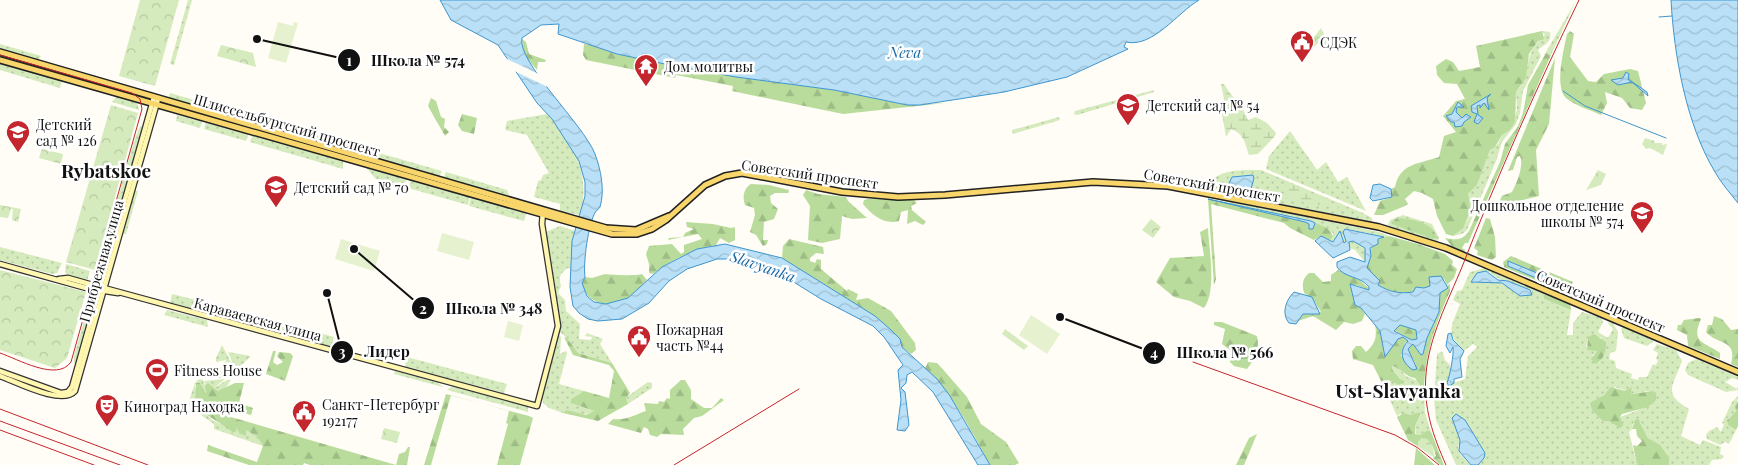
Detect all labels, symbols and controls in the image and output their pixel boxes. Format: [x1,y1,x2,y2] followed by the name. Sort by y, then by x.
[1289,29,1315,63] public building icon: СДЭК
[1320,33,1358,52] place label: СДЭК
[887,42,922,62] water label: Neva
[336,45,475,75] callout: Школа № 574
[346,50,352,70] text: 1
[371,50,465,70] text: Школа № 574
[633,53,659,87] temple icon: Дом молитвы
[664,57,753,76] place label: Дом молитвы
[191,89,383,161] street label: Шлиссельбургский проспект
[1115,92,1141,126] school or university icon: Детский сад № 54
[1146,96,1260,115] place label: Детский сад № 54
[36,115,97,150] place label: Детский сад № 126
[5,119,31,153] school or university icon: Детский сад № 126
[740,155,880,193] street label: Советский проспект
[61,157,151,183] district label: Rybatskoe
[1142,164,1282,206] street label: Советский проспект
[263,174,289,208] school or university icon: Детский сад № 70
[294,178,409,197] place label: Детский сад № 70
[1471,196,1624,231] place label: Дошкольное отделение школы № 574
[74,198,128,324] street label: Прибрежная улица
[1629,200,1655,234] school or university icon: Дошкольное отделение школы № 574
[727,245,798,287] water label: Slavyanka
[1534,265,1669,337] street label: Советский проспект
[192,293,324,345] street label: Караваевская улица
[411,293,552,323] callout: Школа № 348
[419,298,427,318] text: 2
[446,298,542,318] text: Школа № 348
[656,320,724,355] place label: Пожарная часть №44
[626,324,652,358] public building icon: Пожарная часть №44
[329,337,420,367] callout: Лидер
[1142,338,1283,368] callout: Школа № 566
[338,341,346,361] text: 3
[363,341,410,361] text: Лидер
[1150,342,1158,362] text: 4
[1177,342,1273,362] text: Школа № 566
[144,357,170,391] sports icon: Fitness House
[174,361,262,380] place label: Fitness House
[1335,377,1461,403] district label: Ust-Slavyanka
[94,393,120,427] theatre icon: Киноград Находка
[322,395,440,430] place label: Санкт-Петербург 192177
[124,397,245,416] place label: Киноград Находка
[291,399,317,433] public building icon: Санкт-Петербург 192177

